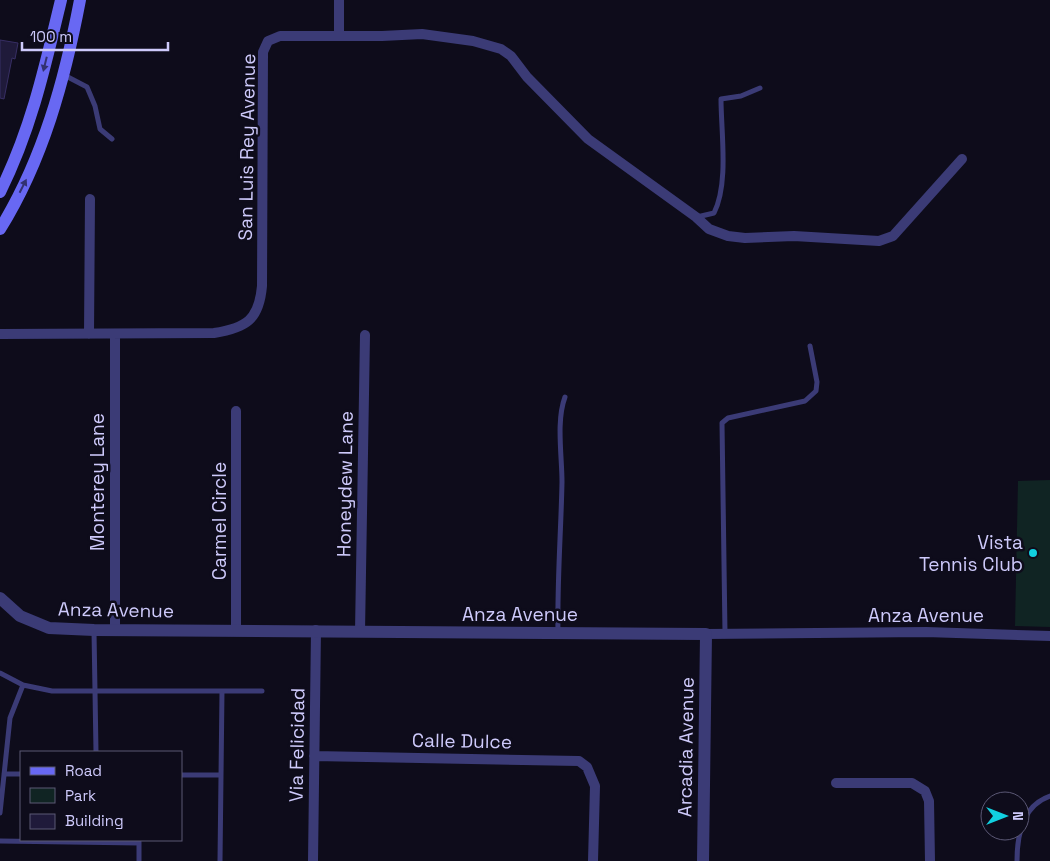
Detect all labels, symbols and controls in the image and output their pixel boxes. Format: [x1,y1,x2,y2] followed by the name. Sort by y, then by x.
[22,20,169,52] scale bar
[30,27,72,46] text: 100 m
[233,53,261,241] street label: San Luis Rey Avenue
[41,57,49,72] one-way arrow
[19,178,27,193] one-way arrow
[331,411,359,557] street label: Honeydew Lane
[85,413,110,551] street label: Monterey Lane
[207,462,232,580] street label: Carmel Circle
[919,530,1023,577] place label: Vista Tennis Club
[1027,547,1039,559] marker: Vista Tennis Club
[58,596,174,624] street label: Anza Avenue
[462,602,578,627] street label: Anza Avenue
[868,603,984,628] street label: Anza Avenue
[672,677,700,817] street label: Arcadia Avenue
[284,688,310,802] street label: Via Felicidad
[412,728,512,754] street label: Calle Dulce
[20,751,182,841] legend
[65,761,102,780] text: Road
[65,786,96,805] text: Park
[980,791,1030,841] north arrow
[65,811,124,830] text: Building
[1009,811,1027,821] text: N

